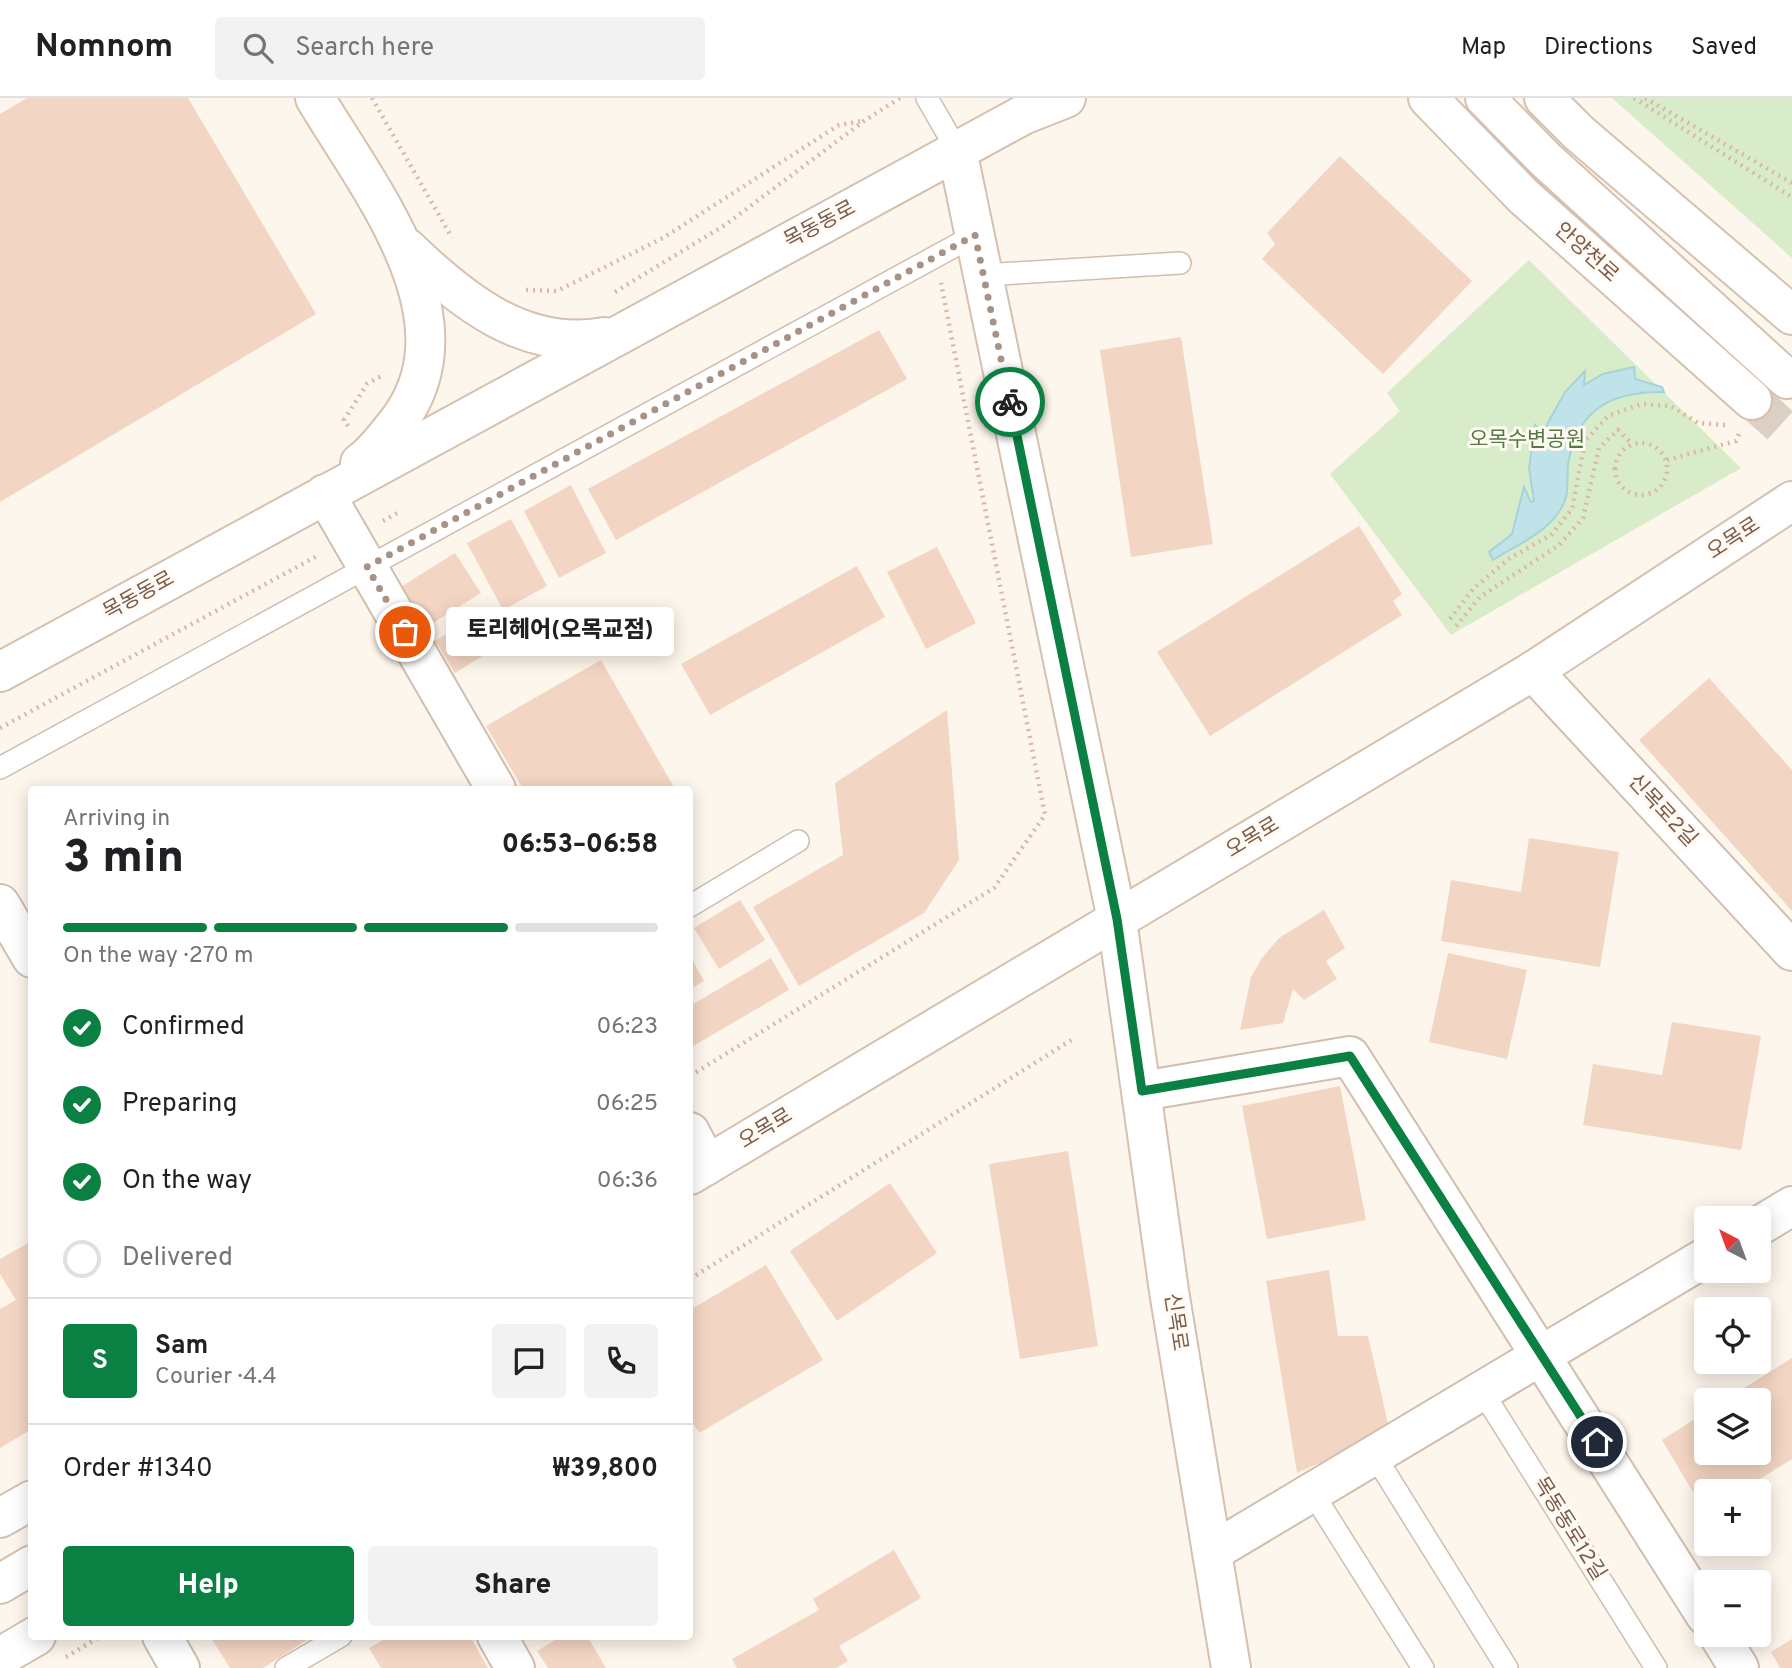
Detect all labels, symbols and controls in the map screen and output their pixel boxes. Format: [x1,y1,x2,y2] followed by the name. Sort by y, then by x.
[215,17,705,80] search box
[35,27,173,69] text: Nomnom
[239,29,277,67] icon: search
[295,32,434,65] text: Search here
[1461,33,1506,63] text: Map
[1544,33,1653,63] text: Directions
[1691,33,1757,63] text: Saved
[780,195,860,255] street label: 목동동로
[1548,217,1624,289] street label: 안양천로
[975,367,1045,437] courier
[991,383,1029,421] icon: bike
[1469,427,1585,454] park label: 오목수변공원
[1702,512,1766,566] street label: 오목로
[99,565,179,627] street label: 목동동로
[375,602,435,662] pin
[447,608,674,656] callout: 토리헤어(오목교점)
[386,613,424,651] icon: bag
[467,617,653,646] text: 토리헤어(오목교점)
[1621,769,1703,853] street label: 신목로2길
[63,805,170,834] text: Arriving in
[1221,812,1285,864] street label: 오목로
[502,829,658,862] text: 06:53–06:58
[63,830,184,889] text: 3 min
[63,942,254,971] text: On the way · 270 m
[63,1009,101,1047] icon: check
[122,1011,245,1044] text: Confirmed
[596,1013,658,1042] text: 06:23
[63,1086,101,1124] icon: check
[122,1088,237,1121] text: Preparing
[596,1090,658,1119] text: 06:25
[734,1103,798,1155] street label: 오목로
[63,1163,101,1201] icon: check
[122,1165,252,1198] text: On the way
[597,1167,658,1196] text: 06:36
[1694,1206,1771,1283] north arrow
[1694,1206,1771,1647] map controls
[122,1242,233,1275] text: Delivered
[1157,1291,1193,1353] street label: 신목로
[1694,1297,1771,1374] button: locate
[492,1324,566,1398] button: chat
[584,1324,658,1398] button: phone
[155,1330,208,1363] text: Sam
[92,1345,108,1378] text: S
[155,1363,277,1392] text: Courier · 4.4
[1694,1388,1771,1465] button: layers
[1567,1412,1627,1472] pin
[1578,1423,1616,1461] icon: home
[63,1453,213,1486] text: Order #1340
[553,1453,658,1486] text: ₩39,800
[1526,1472,1612,1586] street label: 목동동로12길
[1694,1479,1771,1556] button: +
[63,1546,354,1626] button: Help
[368,1546,658,1626] button: Share
[1694,1570,1771,1647] button: −

